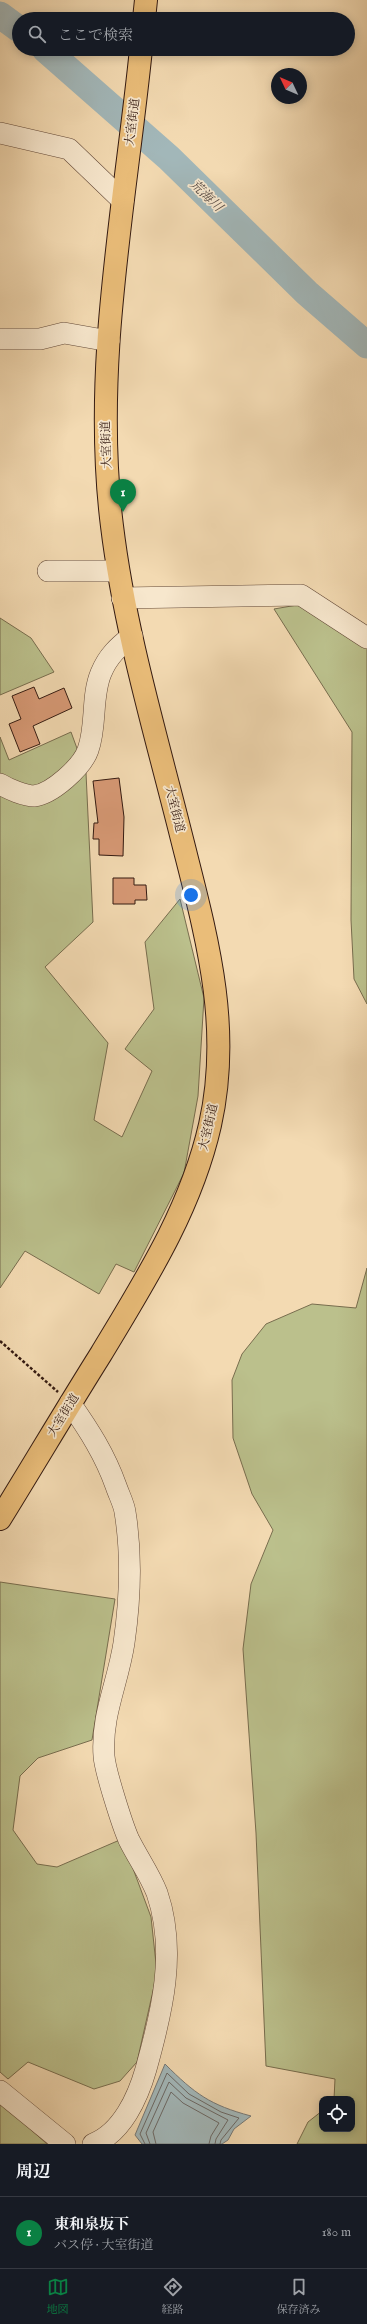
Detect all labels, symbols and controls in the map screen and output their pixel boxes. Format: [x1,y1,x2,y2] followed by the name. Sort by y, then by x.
[12,12,355,56] search box
[26,23,48,45] icon: search
[58,26,133,45] text: ここで検索
[271,68,307,104] north arrow
[122,97,143,147] street label: 大室街道
[186,176,227,217] water label: 荒海川
[98,421,115,469] street label: 大室街道
[110,479,136,512] pin: 1
[161,784,188,834] street label: 大室街道
[181,885,201,905] your location
[196,1102,221,1152] street label: 大室街道
[44,1391,83,1440] street label: 大室街道
[319,2096,355,2132] map controls
[319,2096,355,2132] button: locate
[16,2162,50,2183] text: 周辺
[54,2215,129,2234] text: 東和泉坂下
[27,2224,31,2241] text: 1
[322,2224,351,2241] text: 180 m
[54,2237,154,2254] text: バス停 · 大室街道
[47,2276,69,2317] tab: 地図
[162,2276,184,2317] tab: 経路
[277,2276,321,2317] tab: 保存済み

